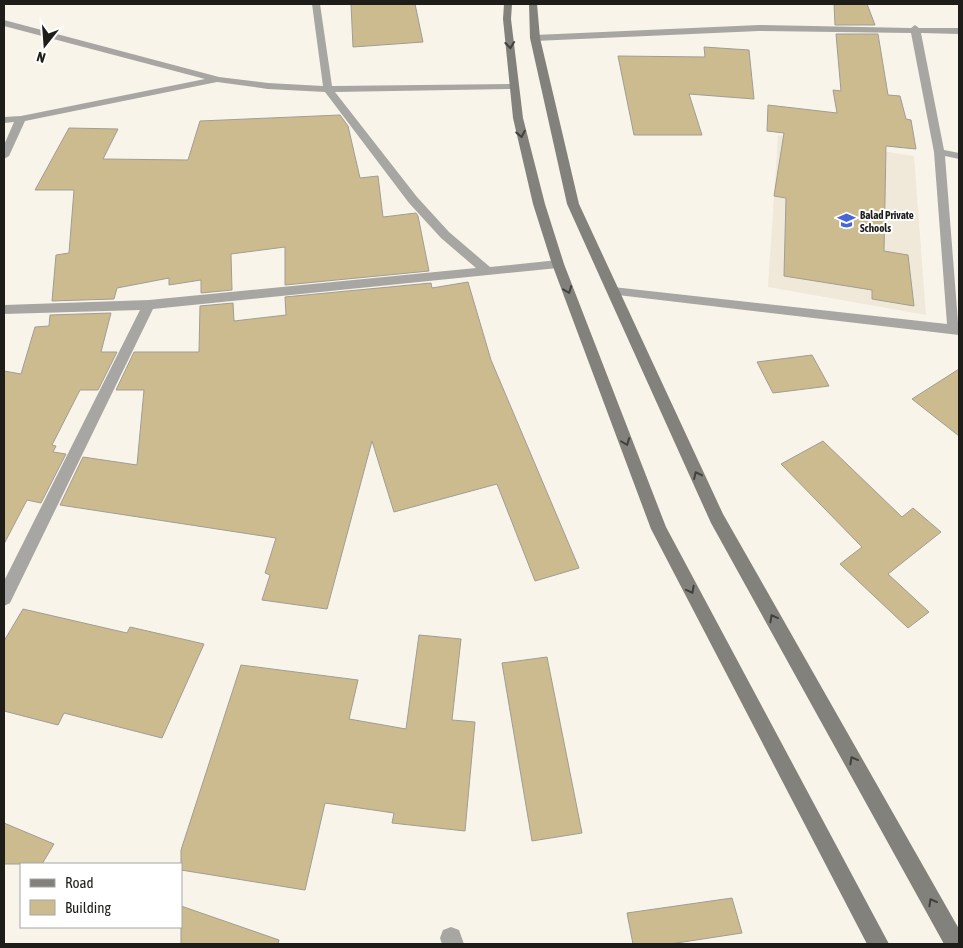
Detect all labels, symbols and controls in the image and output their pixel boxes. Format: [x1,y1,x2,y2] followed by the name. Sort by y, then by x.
[20,20,70,70] north arrow
[504,41,515,49] one-way arrow
[35,49,47,66] text: N
[516,130,526,139] one-way arrow
[860,209,914,234] place label: Balad Private Schools
[836,211,856,231] school or university icon: Balad Private Schools
[562,285,572,294] one-way arrow
[620,437,630,446] one-way arrow
[693,471,704,480] one-way arrow
[685,585,695,594] one-way arrow
[770,615,780,624] one-way arrow
[849,756,859,765] one-way arrow
[20,863,182,928] legend
[65,874,94,891] text: Road
[929,898,939,907] one-way arrow
[65,899,111,916] text: Building

